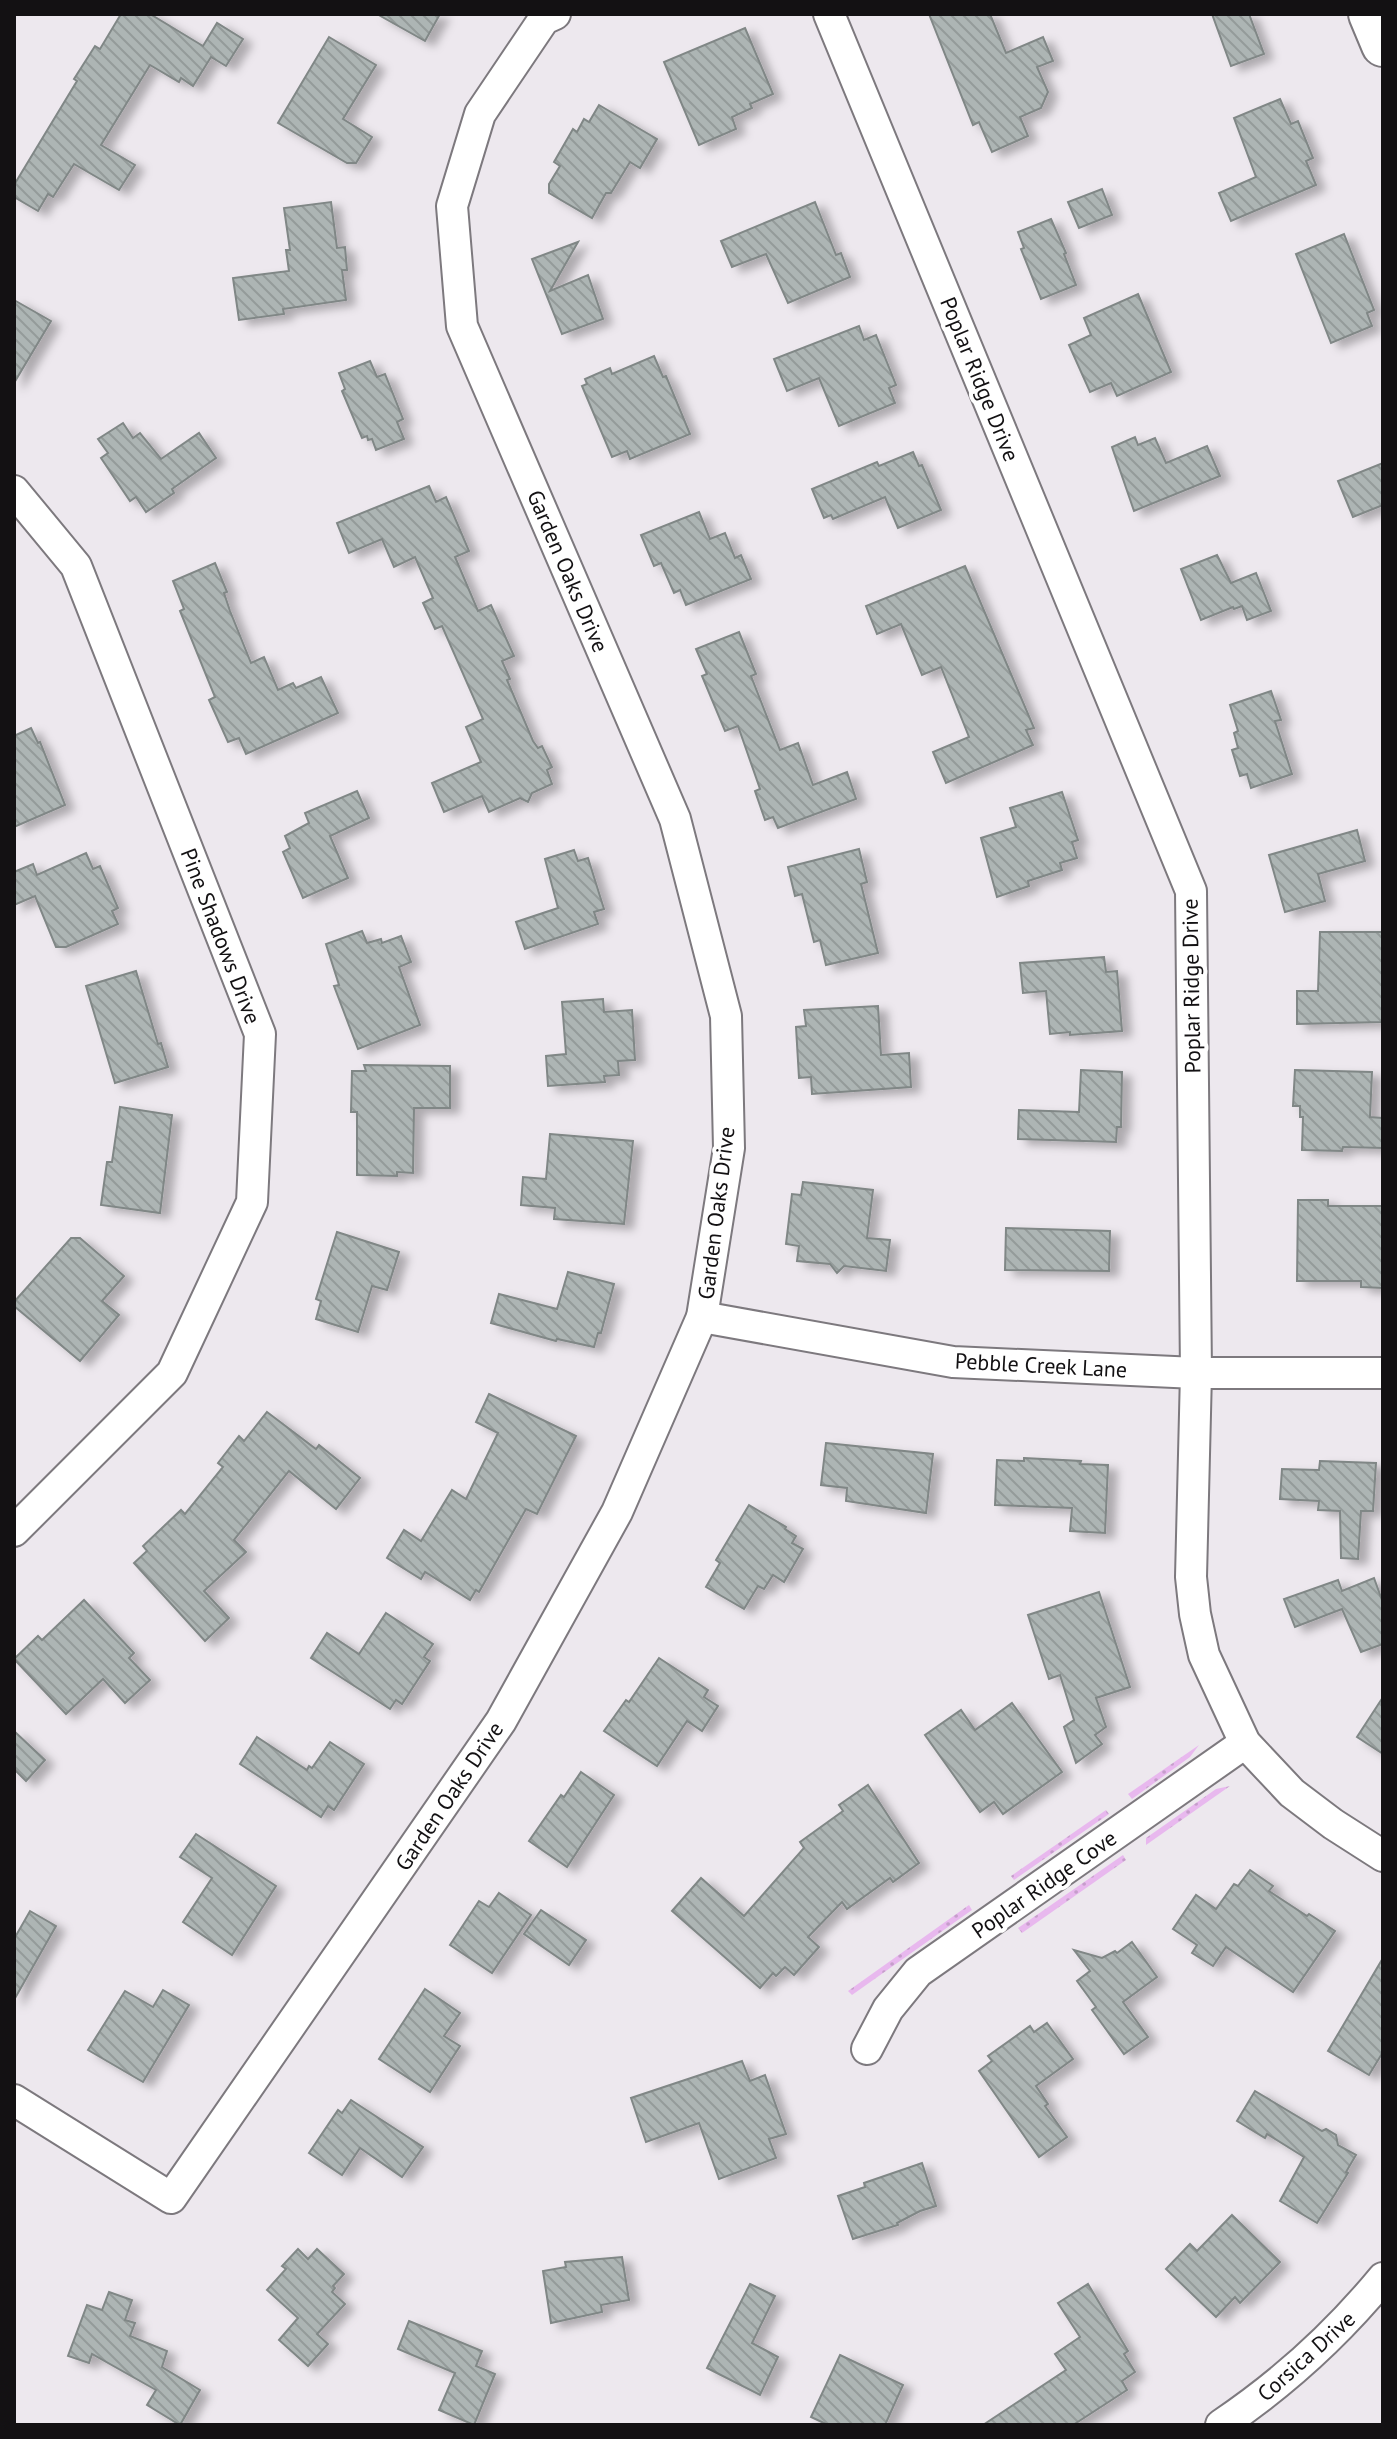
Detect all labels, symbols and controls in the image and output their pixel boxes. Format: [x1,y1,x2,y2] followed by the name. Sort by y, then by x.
[934,293,1026,465] street label: Poplar Ridge Drive
[521,486,615,656] street label: Garden Oaks Drive
[175,844,267,1028] street label: Pine Shadows Drive
[1175,898,1207,1074] street label: Poplar Ridge Drive
[692,1125,740,1301] street label: Garden Oaks Drive
[954,1347,1128,1383] street label: Pebble Creek Lane
[389,1716,509,1876] street label: Garden Oaks Drive
[966,1824,1122,1944] street label: Poplar Ridge Cove
[1251,2305,1361,2407] street label: Corsica Drive

